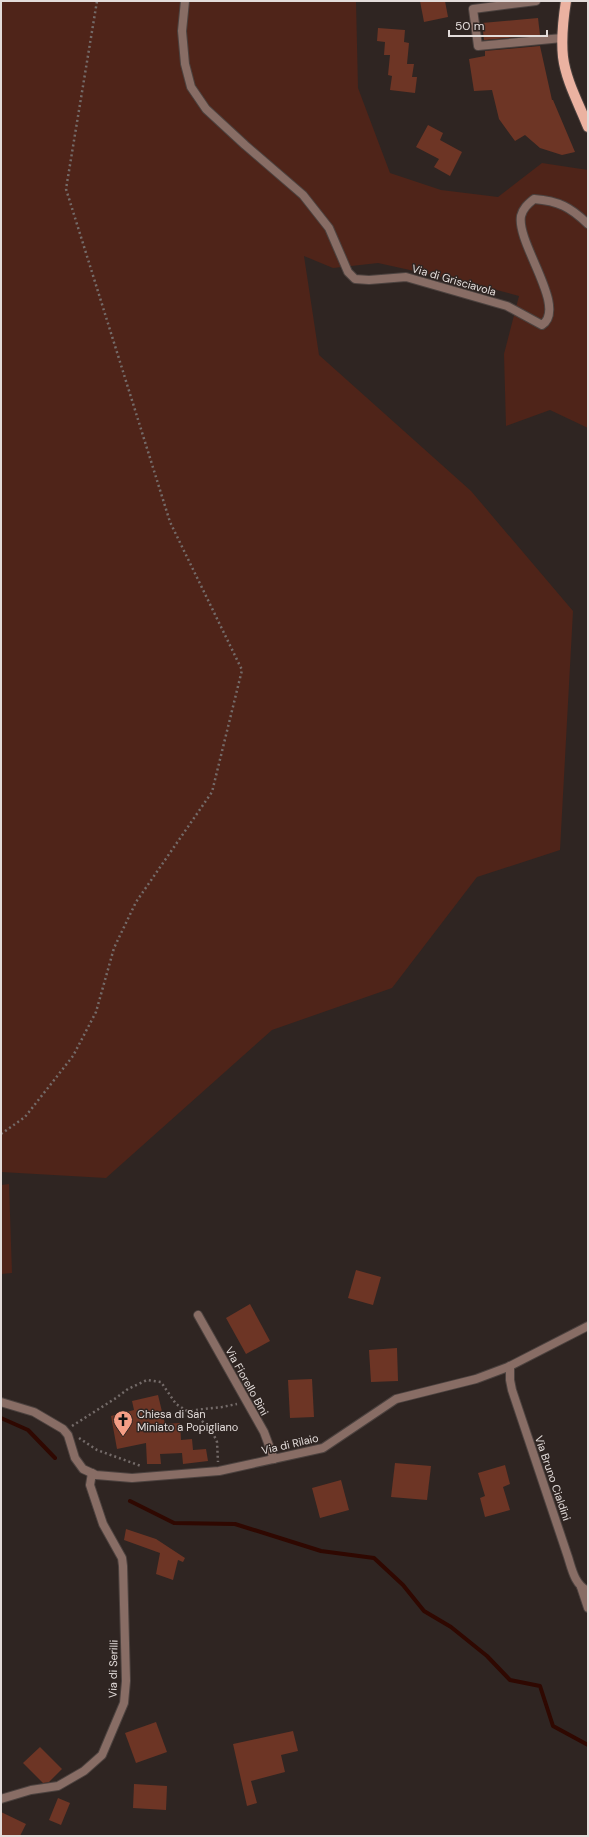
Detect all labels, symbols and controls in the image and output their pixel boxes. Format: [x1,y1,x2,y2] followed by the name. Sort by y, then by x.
[449,12,547,38] scale bar
[455,18,484,34] text: 50 m
[410,261,498,299] street label: Via di Grisciavola
[222,1344,272,1418] street label: Via Fiorello Bini
[137,1407,238,1434] place label: Chiesa di San Miniato a Popigliano
[112,1409,134,1437] church icon: Chiesa di San Miniato a Popigliano
[260,1431,320,1457] street label: Via di Rilaio
[532,1434,574,1522] street label: Via Bruno Cialdini
[105,1640,121,1698] street label: Via di Serilli

